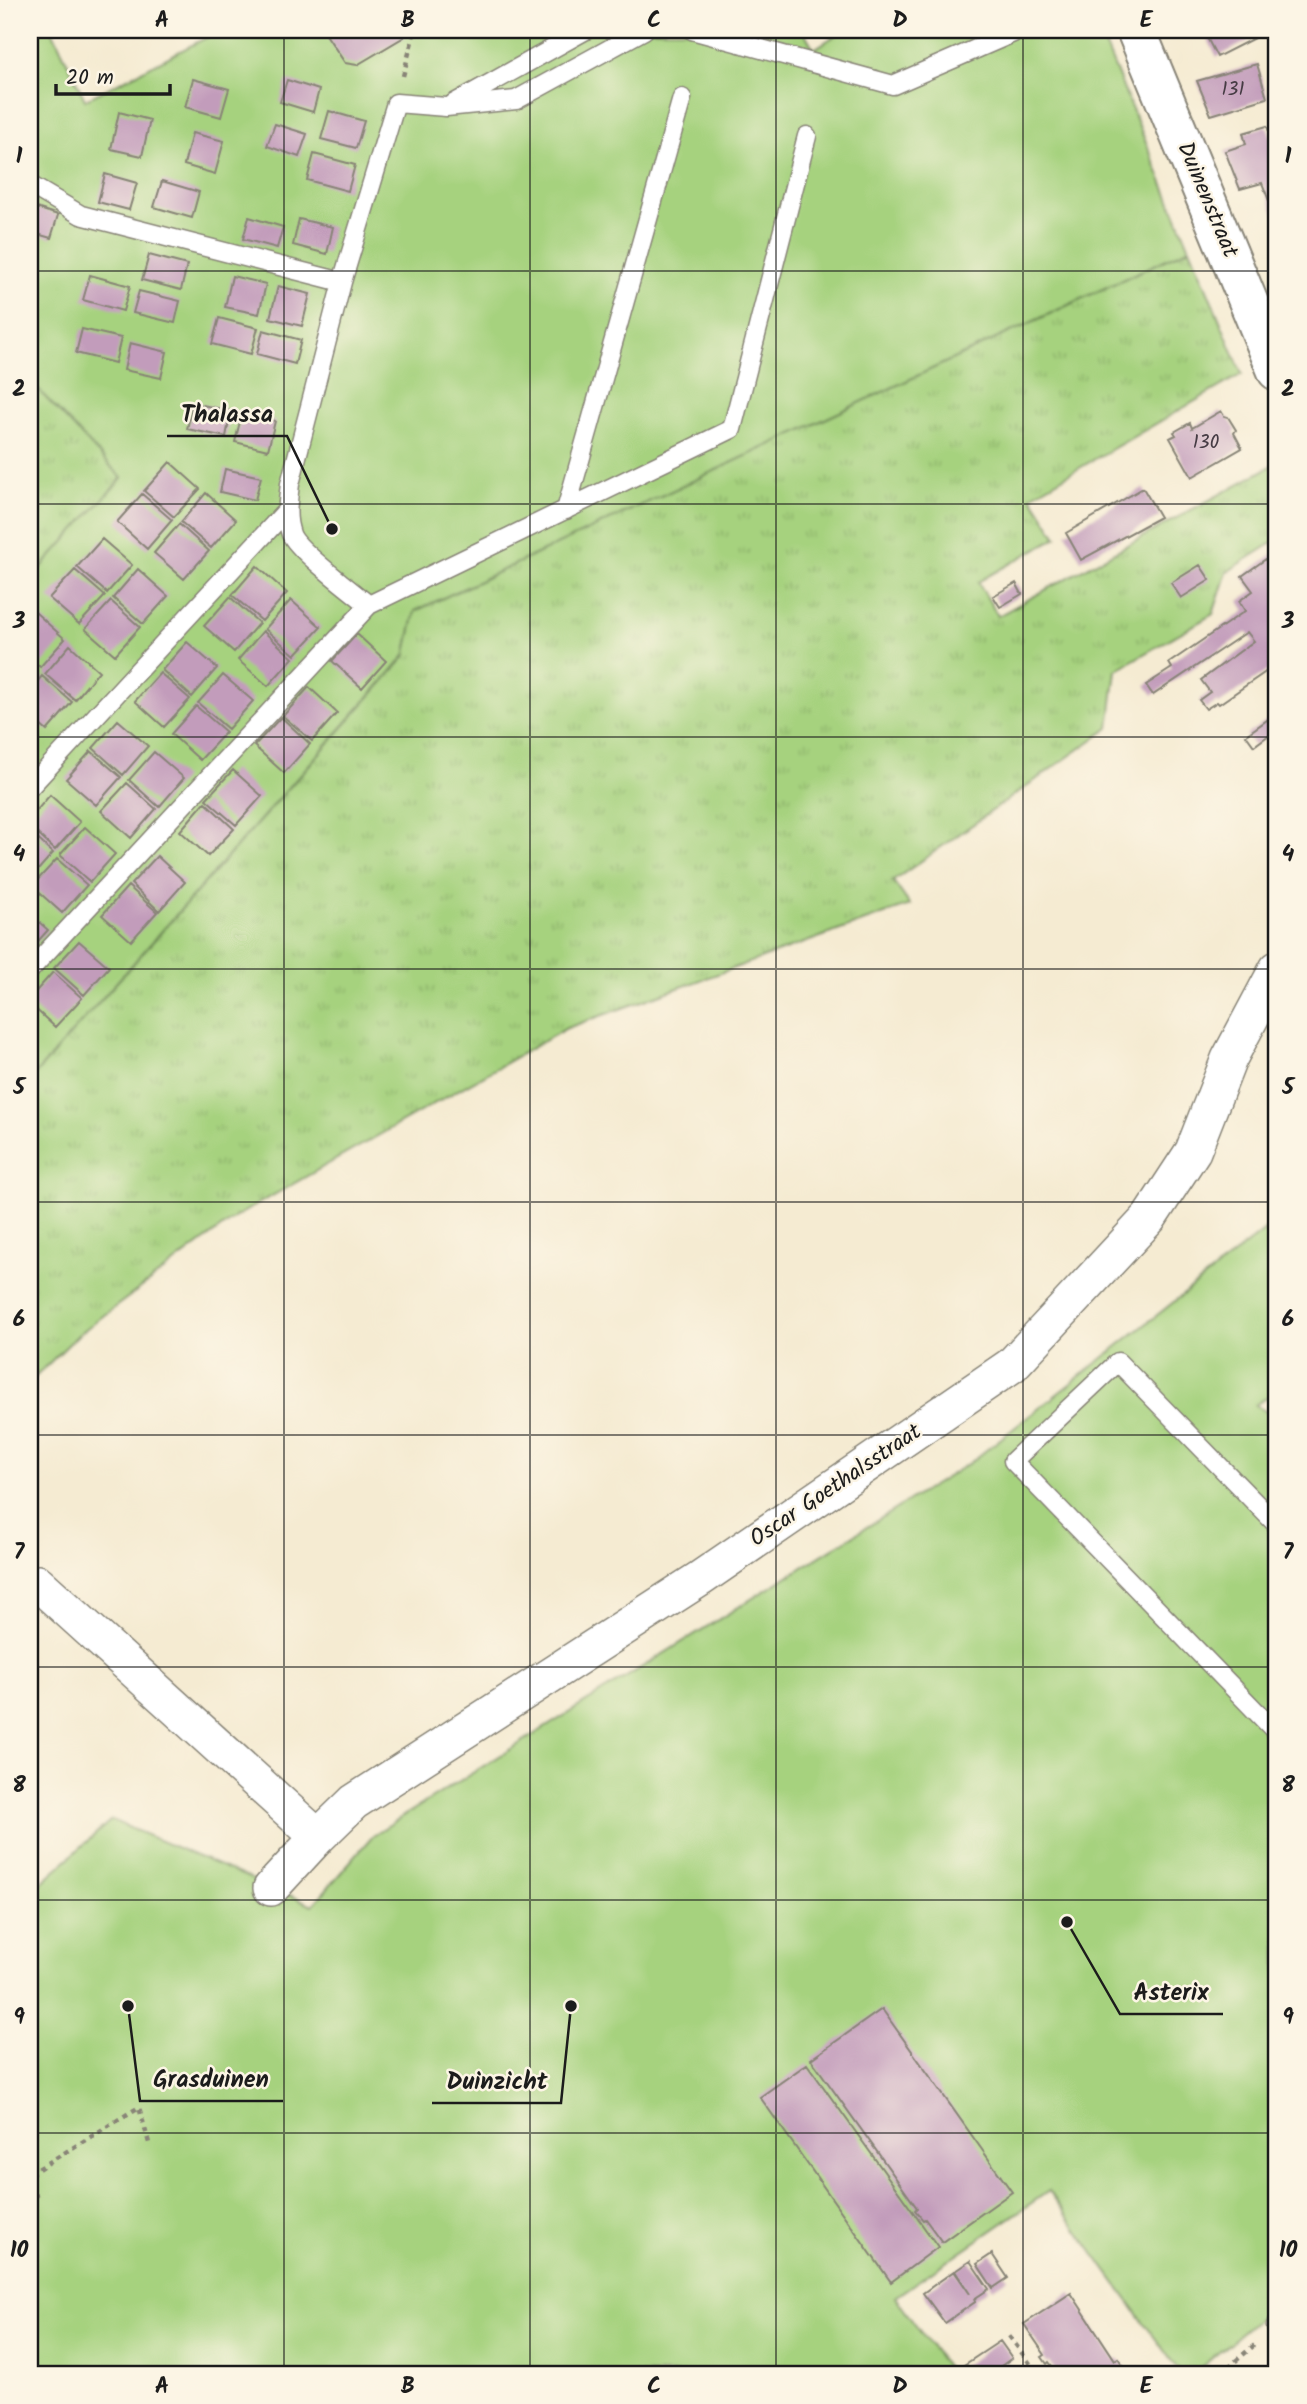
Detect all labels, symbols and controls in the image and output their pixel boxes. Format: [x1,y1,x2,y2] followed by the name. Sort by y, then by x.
[155,3,169,39] text: A
[401,3,415,39] text: B
[647,3,661,39] text: C
[892,3,908,39] text: D
[1140,3,1154,39] text: E
[56,52,170,96] scale bar
[66,62,114,95] text: 20 m
[1222,75,1244,105] house number: 131
[1166,136,1248,265] street label: Duinenstraat
[16,139,23,175] text: 1
[1285,139,1292,175] text: 1
[12,372,26,408] text: 2
[1281,372,1295,408] text: 2
[167,391,287,436] callout: Thalassa
[181,396,273,435] text: Thalassa
[1193,428,1219,458] house number: 130
[12,604,26,640] text: 3
[1281,604,1295,640] text: 3
[13,837,26,873] text: 4
[1282,837,1295,873] text: 4
[12,1070,27,1106] text: 5
[1281,1070,1296,1106] text: 5
[13,1302,25,1338] text: 6
[1282,1302,1294,1338] text: 6
[743,1414,930,1557] street label: Oscar Goethalsstraat
[14,1535,26,1571] text: 7
[1283,1535,1295,1571] text: 7
[12,1768,26,1804] text: 8
[1281,1768,1295,1804] text: 8
[1120,1969,1223,2014] callout: Asterix
[1133,1974,1209,2013] text: Asterix
[13,2000,25,2036] text: 9
[1282,2000,1294,2036] text: 9
[140,2056,283,2101] callout: Grasduinen
[432,2058,561,2103] callout: Duinzicht
[153,2061,269,2100] text: Grasduinen
[446,2063,549,2102] text: Duinzicht
[10,2233,29,2269] text: 10
[1279,2233,1298,2269] text: 10
[155,2369,169,2404] text: A
[401,2369,415,2404] text: B
[647,2369,661,2404] text: C
[892,2369,908,2404] text: D
[1140,2369,1154,2404] text: E

